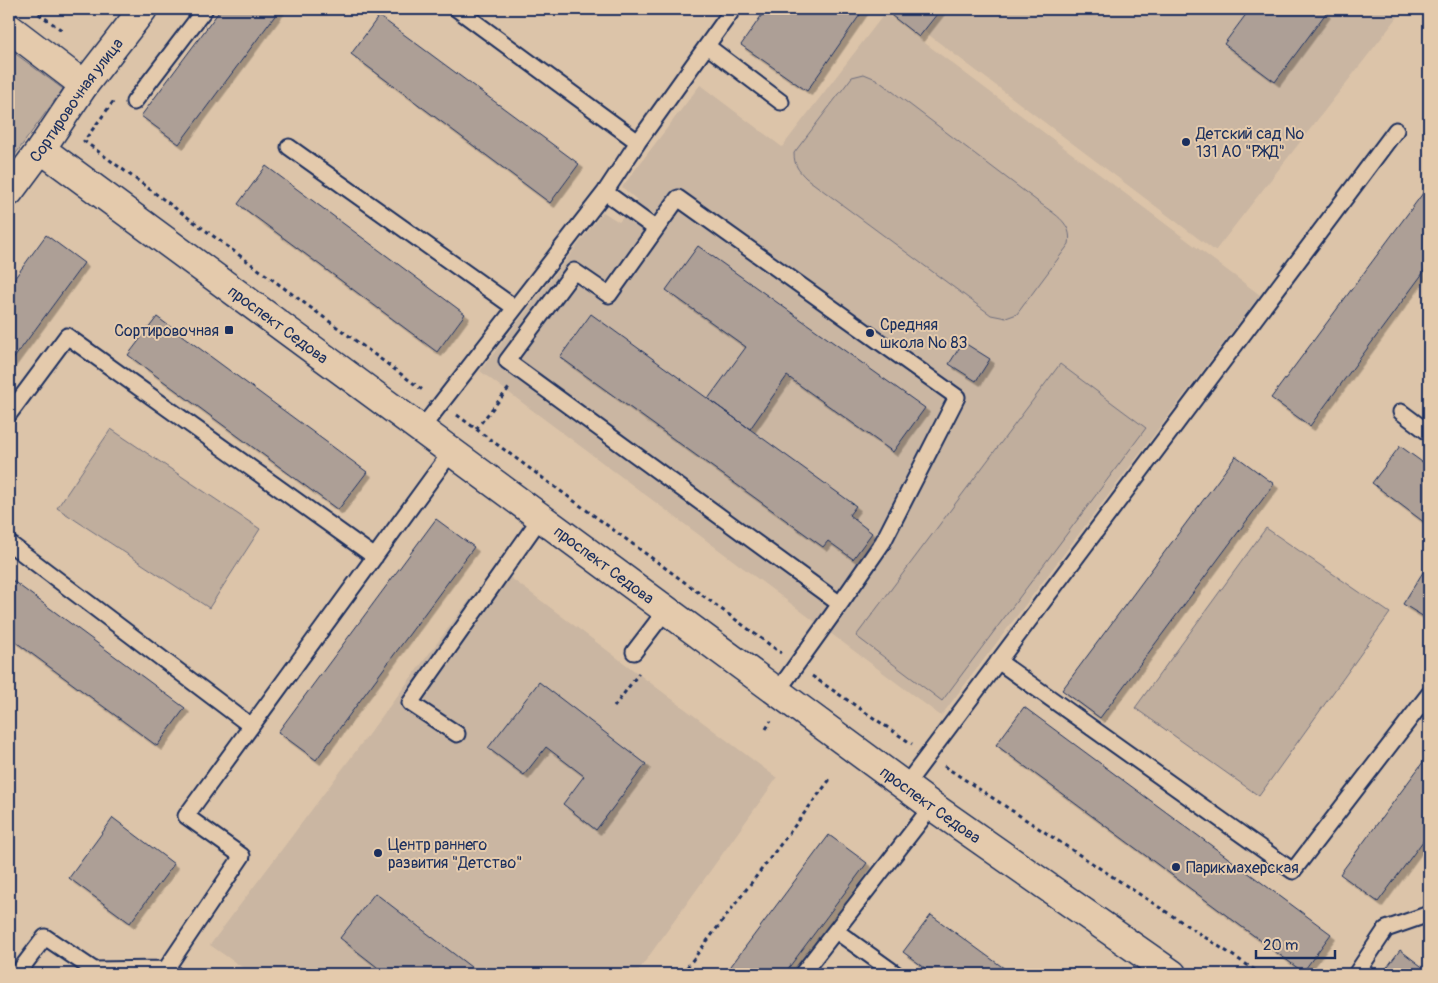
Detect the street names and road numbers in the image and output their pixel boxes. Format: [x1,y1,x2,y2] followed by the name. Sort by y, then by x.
[26,34,128,167] street label: Сортировочная улица
[224,281,332,368] street label: проспект Седова
[550,522,658,609] street label: проспект Седова
[876,762,984,848] street label: проспект Седова

